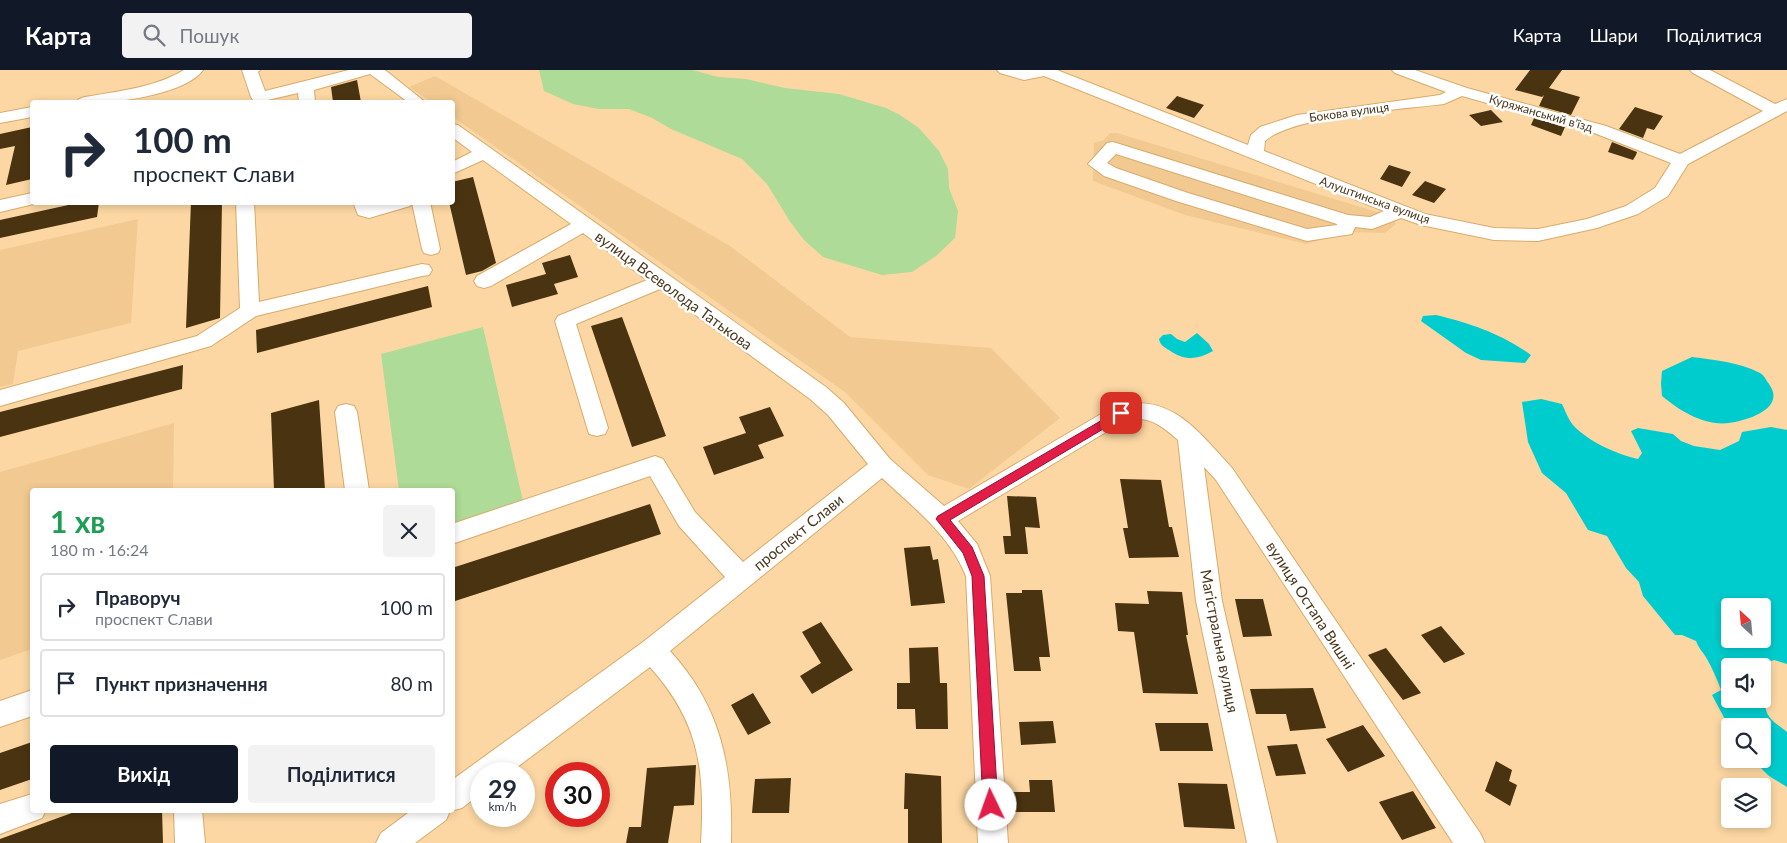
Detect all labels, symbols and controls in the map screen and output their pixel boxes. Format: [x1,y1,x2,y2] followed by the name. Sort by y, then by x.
[122,13,472,58] search box
[25,21,92,50] text: Карта
[140,21,168,49] icon: search
[180,24,239,47] text: Пошук
[1513,24,1561,46] text: Карта
[1589,24,1638,46] text: Шари
[1666,24,1762,46] text: Поділитися
[1487,91,1595,135] street label: Куряжанський в’їзд
[1308,99,1390,125] street label: Бокова вулиця
[133,118,232,160] text: 100 m
[50,120,115,185] icon: right
[133,160,295,187] text: проспект Слави
[1318,173,1432,227] street label: Алуштинська вулиця
[592,227,756,353] street label: вулиця Всеволода Татькова
[1100,392,1142,434] pin
[1107,399,1135,427] icon: arrive
[749,490,847,574] street label: проспект Слави
[50,503,105,539] text: 1 хв
[383,505,435,557] button: close
[1263,538,1359,672] street label: вулиця Остапа Вишні
[50,540,149,559] text: 180 m · 16:24
[1197,568,1243,714] street label: Магістральна вулиця
[95,586,180,609] text: Праворуч
[52,593,80,621] icon: right
[379,596,433,619] text: 100 m
[1721,598,1771,648] north arrow
[1721,598,1771,828] map controls
[95,609,213,628] text: проспект Слави
[1721,658,1771,708] button: sound
[52,669,80,697] icon: arrive
[95,672,268,695] text: Пункт призначення
[390,672,433,695] text: 80 m
[1721,718,1771,768] button: search
[50,745,238,803] button: Вихід
[248,745,435,803] button: Поділитися
[545,762,610,827] speed limit sign: 30
[488,773,517,803] text: 29
[964,778,1016,830] position arrow
[1721,778,1771,828] button: layers
[488,799,517,814] text: km/h

